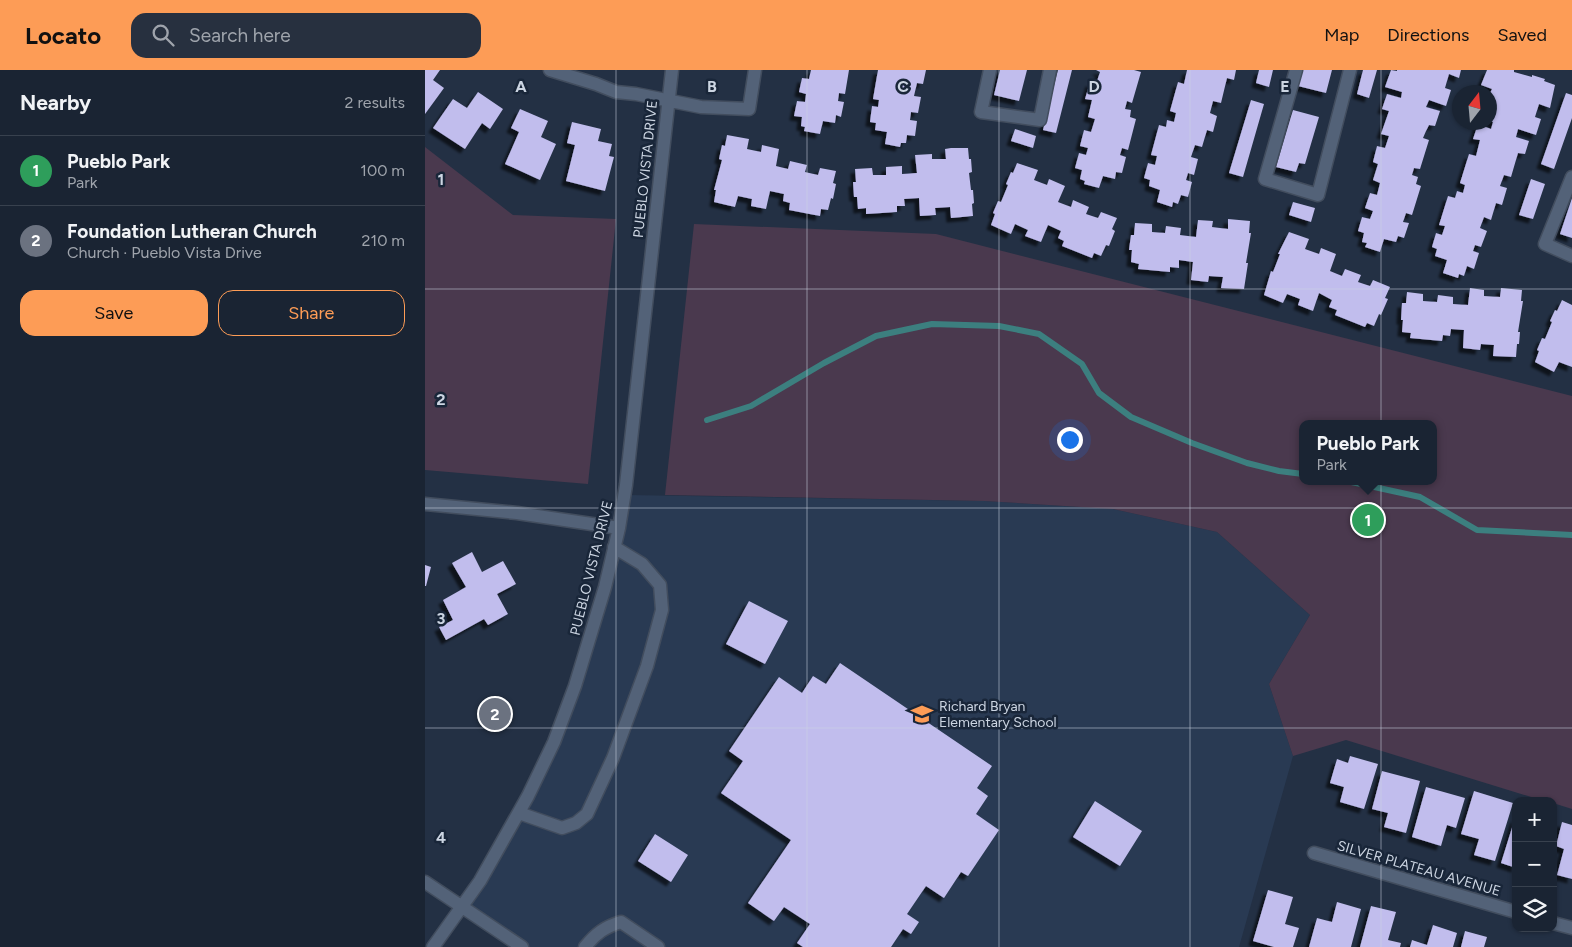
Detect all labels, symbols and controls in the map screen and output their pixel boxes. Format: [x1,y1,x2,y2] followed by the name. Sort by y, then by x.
[131,13,481,58] search box
[25,21,101,50] text: Locato
[149,21,177,49] icon: search
[189,24,291,47] text: Search here
[1324,24,1359,46] text: Map
[1387,24,1469,46] text: Directions
[1497,24,1547,46] text: Saved
[515,77,527,96] text: A
[707,77,717,96] text: B
[897,77,909,96] text: C
[1088,77,1100,96] text: D
[1280,77,1290,96] text: E
[1452,85,1497,130] north arrow
[20,90,91,115] text: Nearby
[345,93,405,112] text: 2 results
[630,99,661,239] street label: PUEBLO VISTA DRIVE
[67,150,170,173] text: Pueblo Park
[33,161,39,180] text: 1
[360,161,405,180] text: 100 m
[438,170,444,189] text: 1
[67,173,97,192] text: Park
[67,220,317,243] text: Foundation Lutheran Church
[31,231,41,250] text: 2
[362,231,405,250] text: 210 m
[67,243,262,262] text: Church · Pueblo Vista Drive
[20,290,208,336] button: Save
[218,290,405,336] button: Share
[436,390,446,409] text: 2
[1299,420,1437,485] popup
[1057,427,1083,453] your location
[1316,432,1420,455] text: Pueblo Park
[1316,455,1347,474] text: Park
[567,499,616,637] street label: PUEBLO VISTA DRIVE
[1352,501,1384,539] pin: 1
[437,609,446,628] text: 3
[479,695,511,733] pin: 2
[939,698,1057,731] place label: Richard Bryan Elementary School
[909,701,935,727] school or university icon: Richard Bryan Elementary School
[1512,797,1557,932] map controls
[1512,797,1557,842] button: +
[436,828,446,847] text: 4
[1335,837,1503,900] street label: SILVER PLATEAU AVENUE
[1512,842,1557,887] button: −
[1512,887,1557,932] button: layers

